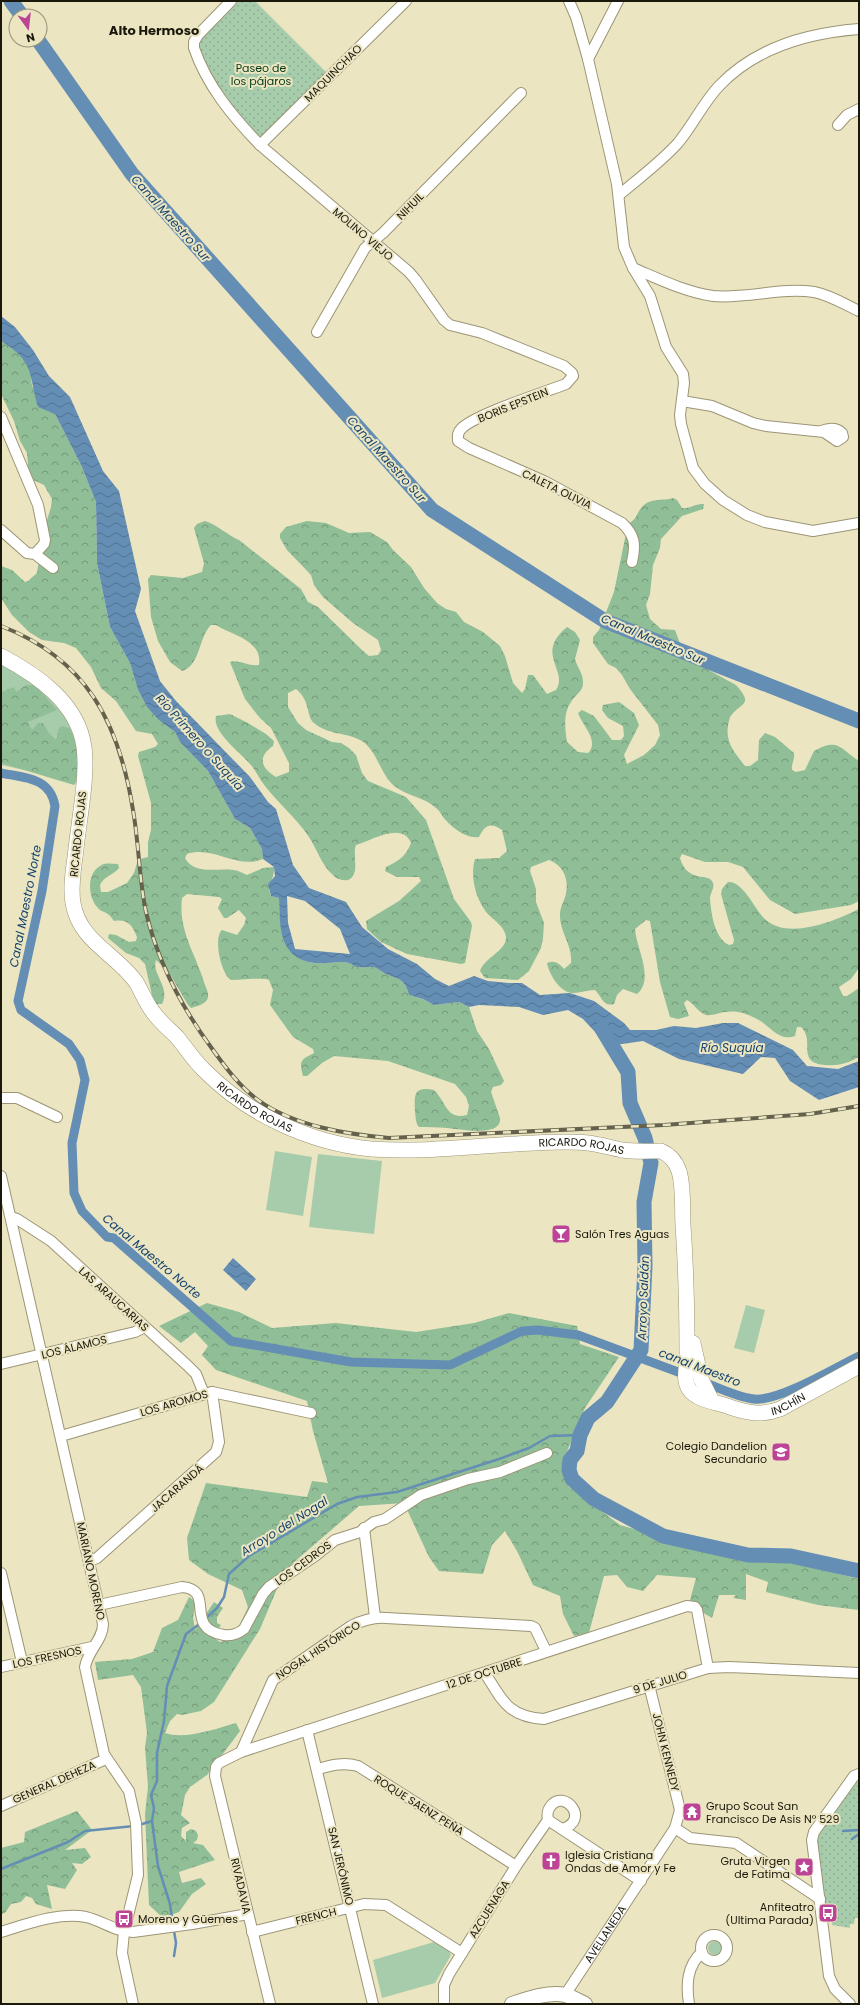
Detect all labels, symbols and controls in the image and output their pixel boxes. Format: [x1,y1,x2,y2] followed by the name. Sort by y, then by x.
[8,8,48,48] north arrow
[109,21,199,40] district label: Alto Hermoso
[25,29,37,46] text: N
[301,40,366,105] street label: MAQUINCHAO
[231,60,291,89] park label: Paseo de los pájaros
[128,171,215,265] water label: Canal Maestro Sur
[393,189,427,223] street label: NIHUIL
[329,204,397,265] street label: MOLINO VIEJO
[475,384,551,426] street label: BORIS EPSTEIN
[344,412,431,506] water label: Canal Maestro Sur
[519,465,595,513] street label: CALETA OLIVIA
[599,609,708,669] water label: Canal Maestro Sur
[152,690,248,794] water label: Río Primero o Suquía
[66,790,90,878] street label: RICARDO ROJAS
[5,843,45,969] water label: Canal Maestro Norte
[700,1039,764,1056] water label: Río Suquía
[214,1078,295,1136] street label: RICARDO ROJAS
[538,1134,626,1158] street label: RICARDO ROJAS
[99,1210,206,1303] water label: Canal Maestro Norte
[550,1223,572,1245] bar icon: Salón Tres Aguas
[575,1226,669,1242] place label: Salón Tres Aguas
[633,1255,653,1342] water label: Arroyo Saldán
[75,1263,153,1335] street label: LAS ARAUCARIAS
[40,1331,108,1363] street label: LOS ÁLAMOS
[657,1344,744,1391] water label: canal Maestro
[138,1386,210,1420] street label: LOS AROMOS
[769,1389,808,1419] street label: INCHÍN
[666,1438,767,1467] place label: Colegio Dandelion Secundario
[770,1441,792,1463] school or university icon: Colegio Dandelion Secundario
[147,1460,208,1516] street label: JACARANDÁ
[236,1492,331,1560] water label: Arroyo del Nogal
[73,1521,109,1622] street label: MARIANO MORENO
[271,1537,335,1589] street label: LOS CEDROS
[273,1616,364,1683] street label: NOGAL HISTÓRICO
[11,1642,83,1672] street label: LOS FRESNOS
[444,1653,524,1693] street label: 12 DE OCTUBRE
[631,1666,689,1698] street label: 9 DE JULIO
[649,1711,684,1793] street label: JOHN KENNEDY
[10,1756,99,1807] street label: GENERAL DEHEZA
[371,1771,468,1839] street label: ROQUE SAENZ PEÑA
[706,1798,839,1827] place label: Grupo Scout San Francisco De Asis N° 529
[681,1801,703,1823] temple icon: Grupo Scout San Francisco De Asis N° 529
[324,1825,358,1907] street label: SAN JERÓNIMO
[565,1847,676,1876] place label: Iglesia Cristiana Ondas de Amor y Fe
[540,1850,562,1872] church icon: Iglesia Cristiana Ondas de Amor y Fe
[720,1853,790,1882] place label: Gruta Virgen de Fatima
[227,1856,255,1916] street label: RIVADAVIA
[793,1856,815,1878] place icon: Gruta Virgen de Fatima
[465,1876,514,1941] street label: AZCUENAGA
[725,1899,814,1928] place label: Anfiteatro (Ultima Parada)
[580,1902,630,1966] street label: AVELLANEDA
[817,1902,839,1924] bus stop icon: Anfiteatro (Ultima Parada)
[294,1903,338,1929] street label: FRENCH
[113,1908,135,1930] bus stop icon: Moreno y Güemes
[138,1911,238,1927] place label: Moreno y Güemes

